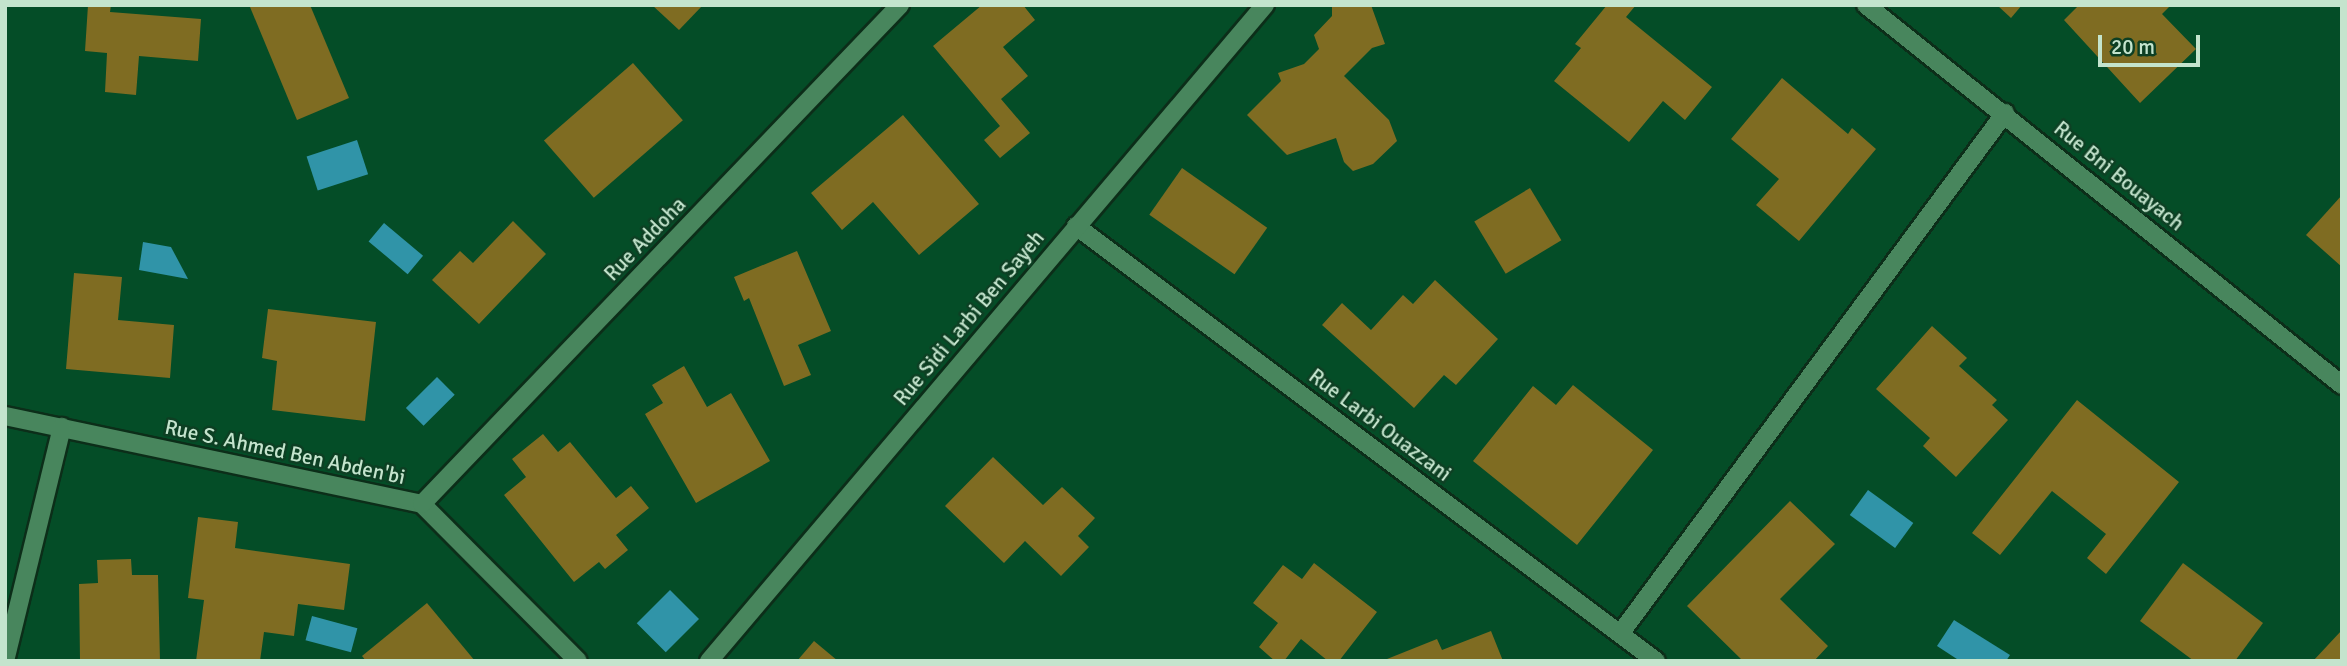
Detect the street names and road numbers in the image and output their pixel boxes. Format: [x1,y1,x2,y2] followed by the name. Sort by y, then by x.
[2049,116,2189,236] street label: Rue Bni Bouayach
[599,192,691,286] street label: Rue Addoha
[888,225,1050,411] street label: Rue Sidi Larbi Ben Sayeh
[1304,363,1456,487] street label: Rue Larbi Ouazzani
[162,414,408,490] street label: Rue S. Ahmed Ben Abden'bi

